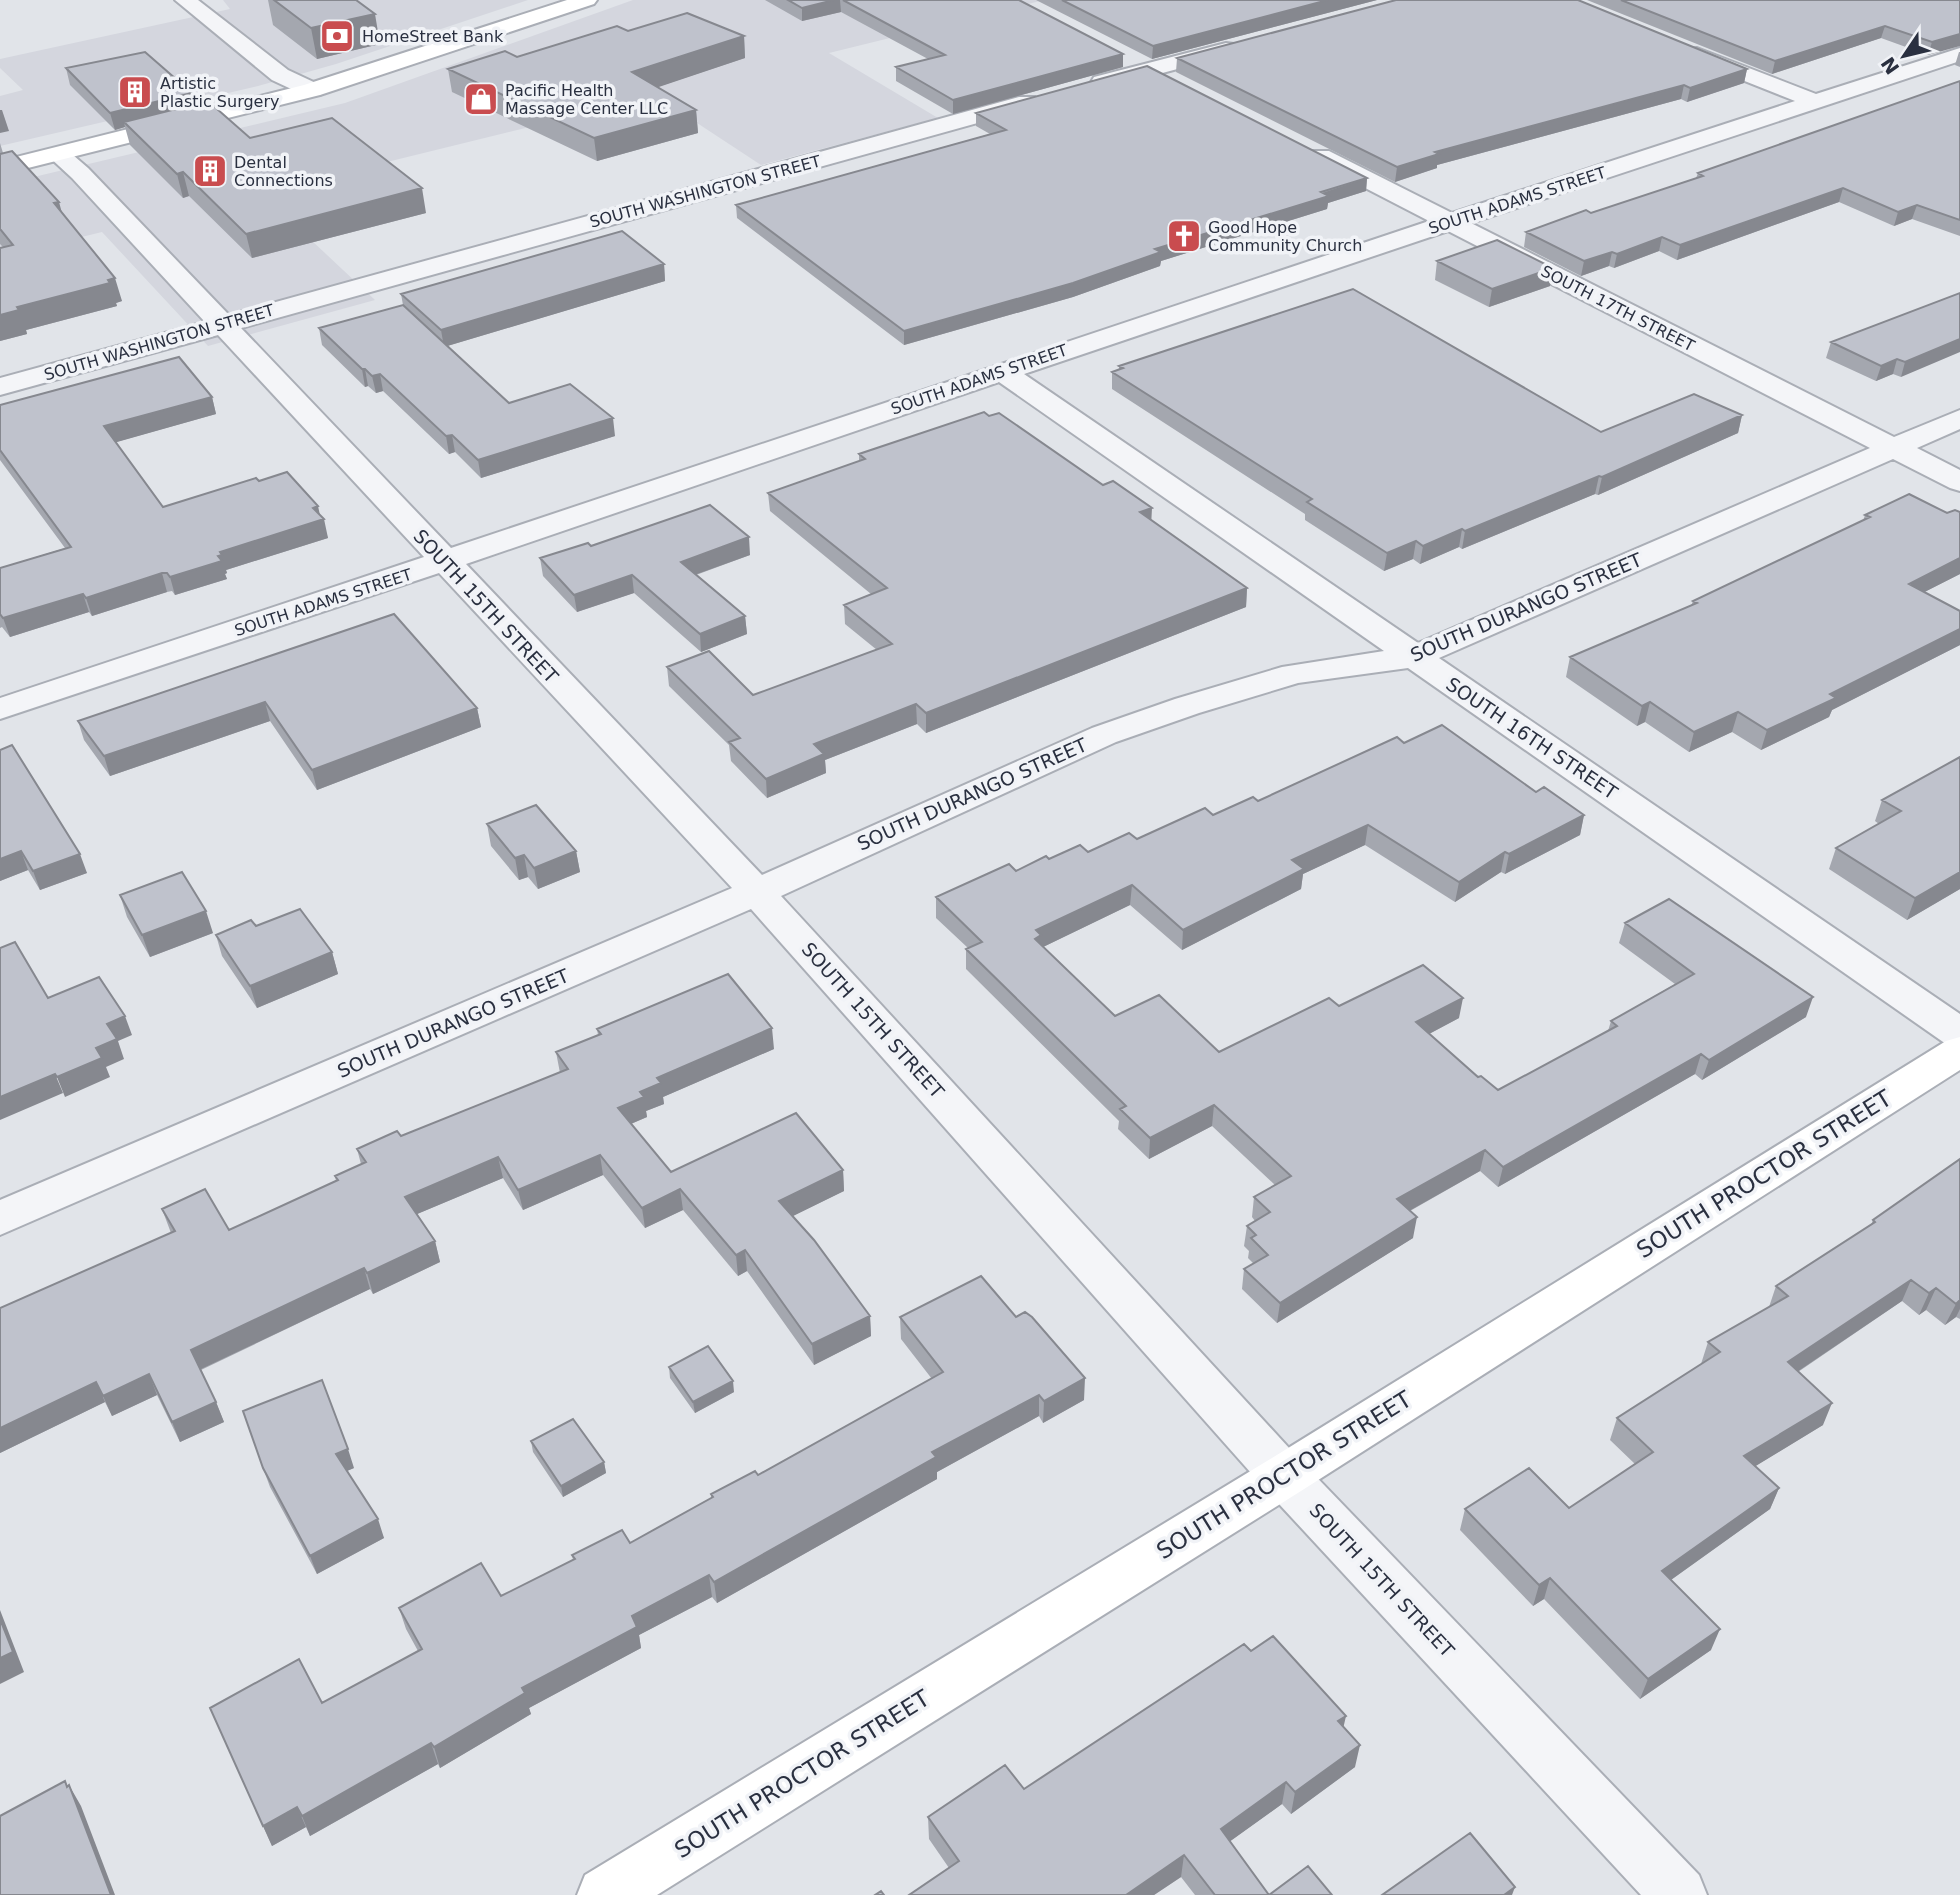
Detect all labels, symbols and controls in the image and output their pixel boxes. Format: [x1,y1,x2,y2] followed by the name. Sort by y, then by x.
[318,17,356,55] bank icon: HomeStreet Bank
[1869,21,1939,91] north arrow
[362,27,504,46] place label: HomeStreet Bank
[1877,53,1904,79] text: N
[116,73,154,111] building icon: Artistic Plastic Surgery
[160,74,279,111] place label: Artistic Plastic Surgery
[462,80,500,118] shop icon: Pacific Health Massage Center LLC
[505,81,668,118] place label: Pacific Health Massage Center LLC
[588,151,823,232] street label: SOUTH WASHINGTON STREET
[191,152,229,190] building icon: Dental Connections
[234,153,333,190] place label: Dental Connections
[1426,163,1608,238] street label: SOUTH ADAMS STREET
[1165,217,1203,255] church icon: Good Hope Community Church
[1208,218,1362,255] place label: Good Hope Community Church
[1538,261,1698,356] street label: SOUTH 17TH STREET
[42,300,277,384] street label: SOUTH WASHINGTON STREET
[888,340,1070,419] street label: SOUTH ADAMS STREET
[409,525,563,687] street label: SOUTH 15TH STREET
[1407,548,1645,666] street label: SOUTH DURANGO STREET
[232,565,414,640] street label: SOUTH ADAMS STREET
[1442,673,1622,804] street label: SOUTH 16TH STREET
[854,733,1091,855] street label: SOUTH DURANGO STREET
[797,938,949,1103] street label: SOUTH 15TH STREET
[334,964,572,1082] street label: SOUTH DURANGO STREET
[1632,1084,1897,1263] street label: SOUTH PROCTOR STREET
[1152,1385,1417,1564] street label: SOUTH PROCTOR STREET
[1305,1499,1459,1661] street label: SOUTH 15TH STREET
[670,1684,935,1863] street label: SOUTH PROCTOR STREET

